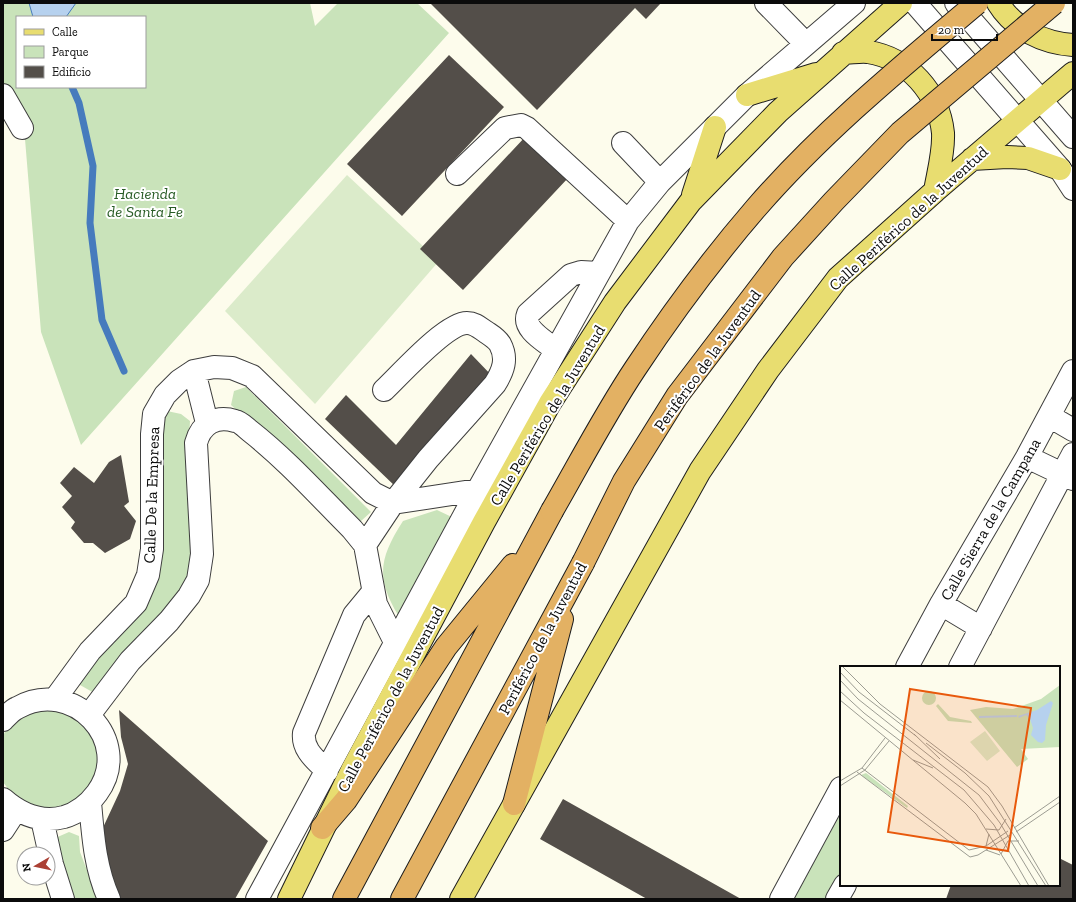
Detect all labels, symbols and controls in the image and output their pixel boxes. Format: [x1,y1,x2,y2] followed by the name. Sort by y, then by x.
[16,16,146,88] legend
[932,16,997,42] scale bar
[938,23,965,37] text: 20 m
[52,25,78,39] text: Calle
[52,45,89,59] text: Parque
[52,65,91,79] text: Edificio
[825,142,992,295] street label: Calle Periférico de la Juventud
[107,184,183,221] park label: Hacienda de Santa Fe
[650,286,765,435] street label: Periférico de la Juventud
[486,321,609,509] street label: Calle Periférico de la Juventud
[140,426,163,564] street label: Calle De la Empresa
[936,435,1045,604] street label: Calle Sierra de la Campana
[494,559,591,718] street label: Periférico de la Juventud
[333,603,448,795] street label: Calle Periférico de la Juventud
[840,666,1060,886] inset map
[16,846,56,886] north arrow
[19,862,34,873] text: N

